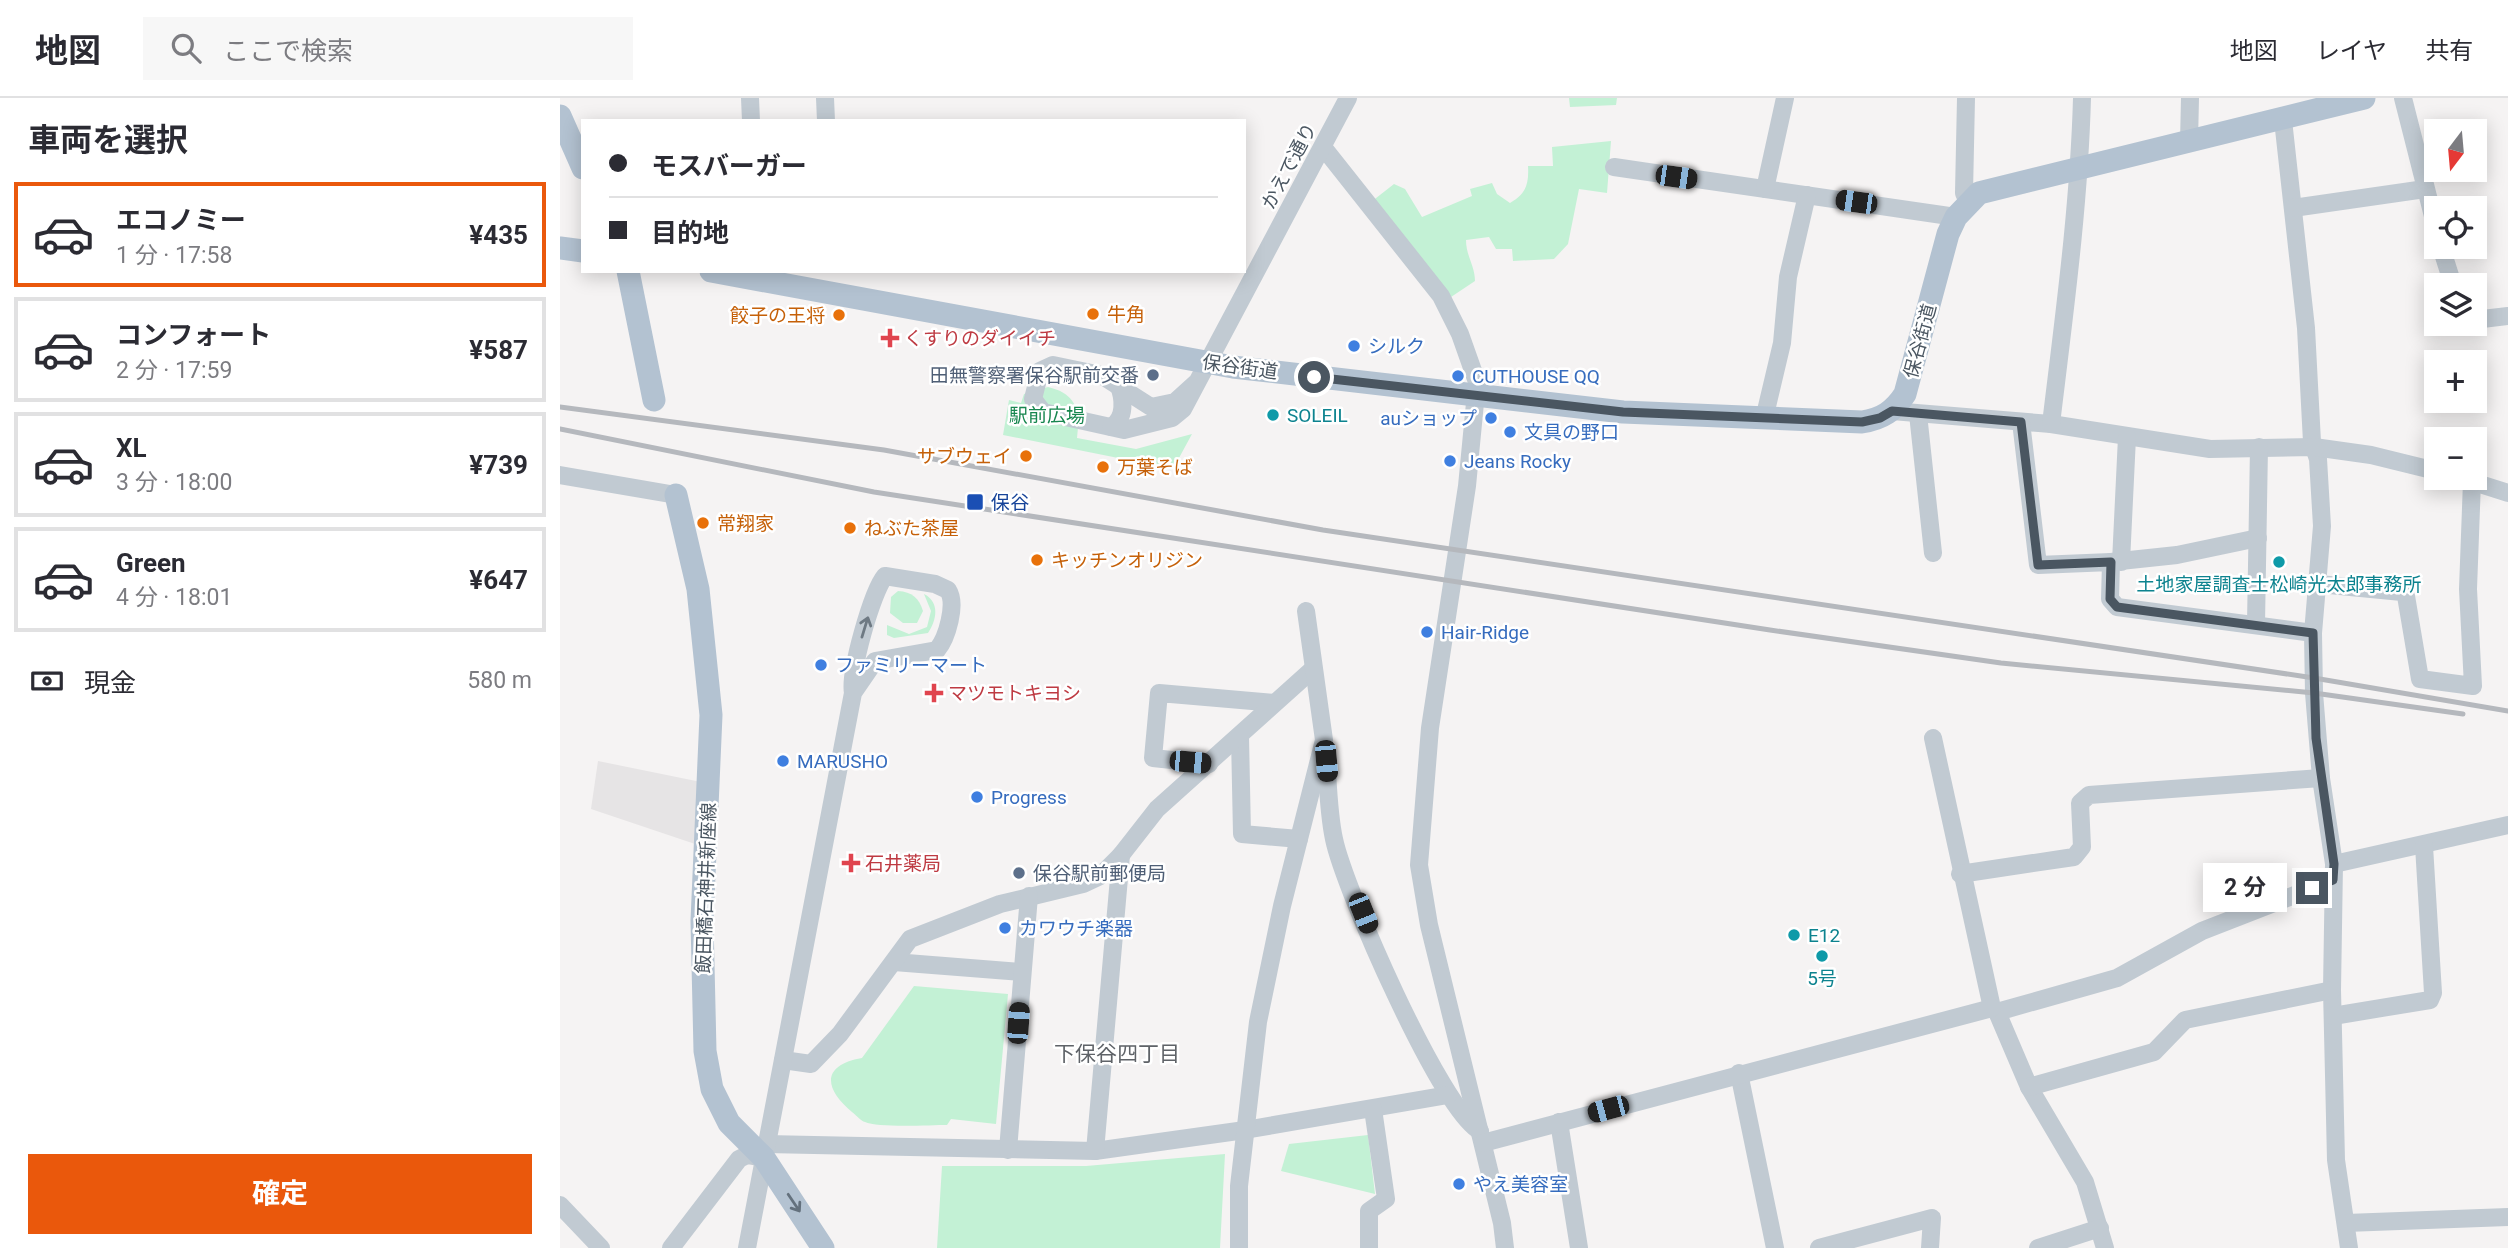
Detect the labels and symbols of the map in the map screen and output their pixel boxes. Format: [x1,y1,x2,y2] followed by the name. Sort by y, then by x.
[1257,119,1321,213] street label: かえで通り
[2424,119,2487,182] north arrow
[1654,164,1699,190] car
[1834,189,1879,215] car
[1899,301,1941,381] street label: 保谷街道
[1107,303,1145,326] place label: 牛角
[730,304,825,327] place label: 餃子の王将
[1085,306,1101,322] marker: 牛角
[831,307,847,323] marker: 餃子の王将
[904,327,1056,350] place label: くすりのダイイチ
[882,330,898,346] marker: くすりのダイイチ
[1368,335,1425,358] place label: シルク
[1346,338,1362,354] marker: シルク
[1201,350,1279,384] street label: 保谷街道
[1298,361,1330,393] route start
[930,364,1139,387] place label: 田無警察署保谷駅前交番
[1472,365,1600,388] place label: CUTHOUSE QQ
[1145,367,1161,383] marker: 田無警察署保谷駅前交番
[1450,368,1466,384] marker: CUTHOUSE QQ
[1009,404,1085,427] park label: 駅前広場
[1287,404,1348,427] place label: SOLEIL
[1265,407,1281,423] marker: SOLEIL
[1380,407,1477,430] place label: auショップ
[1483,410,1499,426] marker: auショップ
[1524,421,1619,444] place label: 文具の野口
[1502,424,1518,440] marker: 文具の野口
[917,445,1012,468] place label: サブウェイ
[1018,448,1034,464] marker: サブウェイ
[1464,450,1571,473] place label: Jeans Rocky
[1442,453,1458,469] marker: Jeans Rocky
[1117,456,1193,479] place label: 万葉そば
[1095,459,1111,475] marker: 万葉そば
[991,491,1029,514] place label: 保谷
[965,492,985,512] marker: 保谷
[717,512,774,535] place label: 常翔家
[695,515,711,531] marker: 常翔家
[864,517,959,540] place label: ねぶた茶屋
[842,520,858,536] marker: ねぶた茶屋
[1051,549,1203,572] place label: キッチンオリジン
[1029,552,1045,568] marker: キッチンオリジン
[2271,554,2287,570] marker: 土地家屋調査士松崎光太郎事務所
[2136,573,2422,596] place label: 土地家屋調査士松崎光太郎事務所
[860,616,873,638] one-way arrow
[1441,621,1529,644] place label: Hair-Ridge
[1419,624,1435,640] marker: Hair-Ridge
[835,654,987,677] place label: ファミリーマート
[813,657,829,673] marker: ファミリーマート
[948,682,1081,705] place label: マツモトキヨシ
[926,685,942,701] marker: マツモトキヨシ
[1314,739,1339,783] car
[797,750,888,773] place label: MARUSHO
[1169,750,1212,774] car
[775,753,791,769] marker: MARUSHO
[991,786,1067,809] place label: Progress
[969,789,985,805] marker: Progress
[692,802,720,974] street label: 飯田橋石神井新座線
[865,852,941,875] place label: 石井薬局
[843,855,859,871] marker: 石井薬局
[1033,862,1166,885] place label: 保谷駅前郵便局
[2204,864,2288,912] callout: 2 分
[1011,865,1027,881] marker: 保谷駅前郵便局
[2296,872,2328,904] route end
[1346,890,1381,936] car
[1019,917,1133,940] place label: カワウチ楽器
[997,920,1013,936] marker: カワウチ楽器
[1808,924,1840,947] place label: E12
[1786,927,1802,943] marker: E12
[1814,948,1830,964] marker: 5号
[1807,967,1837,990] place label: 5号
[1007,1001,1030,1045] car
[1054,1042,1180,1066] district label: 下保谷四丁目
[1585,1093,1632,1125] car
[1473,1173,1568,1196] place label: やえ美容室
[1451,1176,1467,1192] marker: やえ美容室
[787,1193,801,1212] one-way arrow

